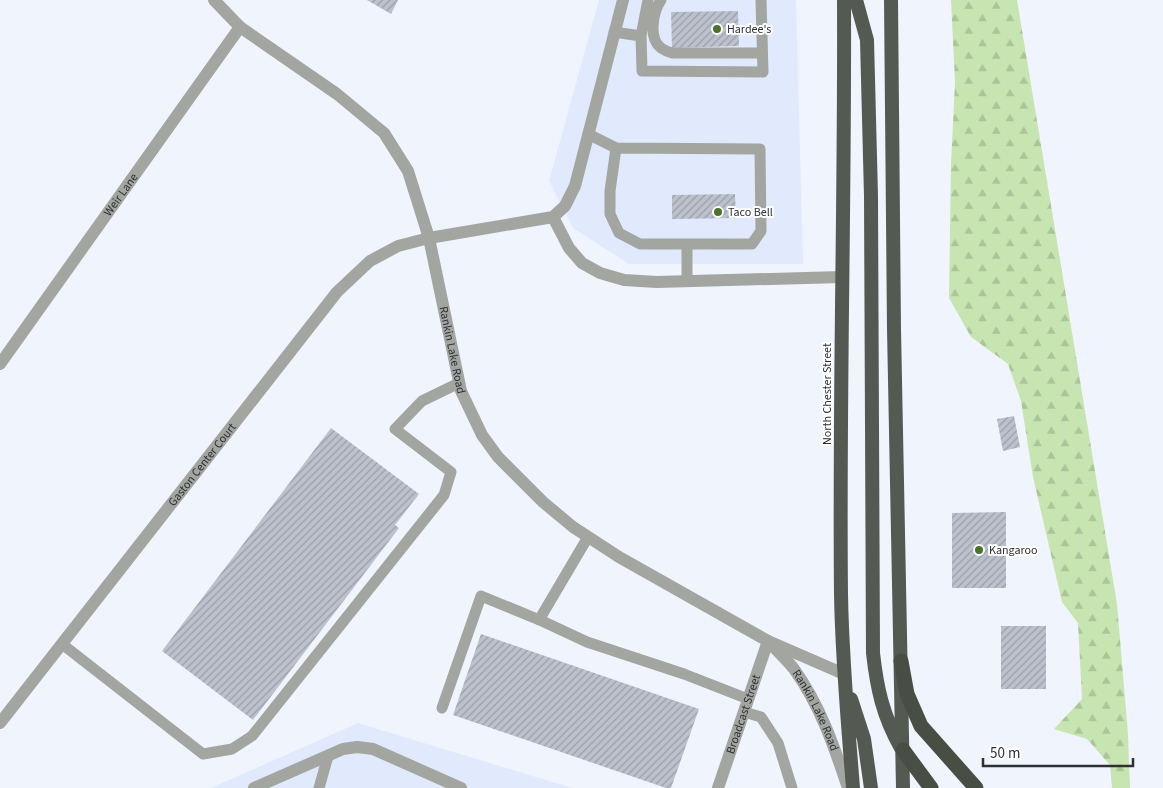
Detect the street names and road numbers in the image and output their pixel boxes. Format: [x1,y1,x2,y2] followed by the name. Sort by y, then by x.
[100,170,142,220] street label: Weir Lane
[434,305,469,395] street label: Rankin Lake Road
[819,343,836,445] street label: North Chester Street
[164,420,240,510] street label: Gaston Center Court
[788,666,843,754] street label: Rankin Lake Road
[722,672,765,756] street label: Broadcast Street

